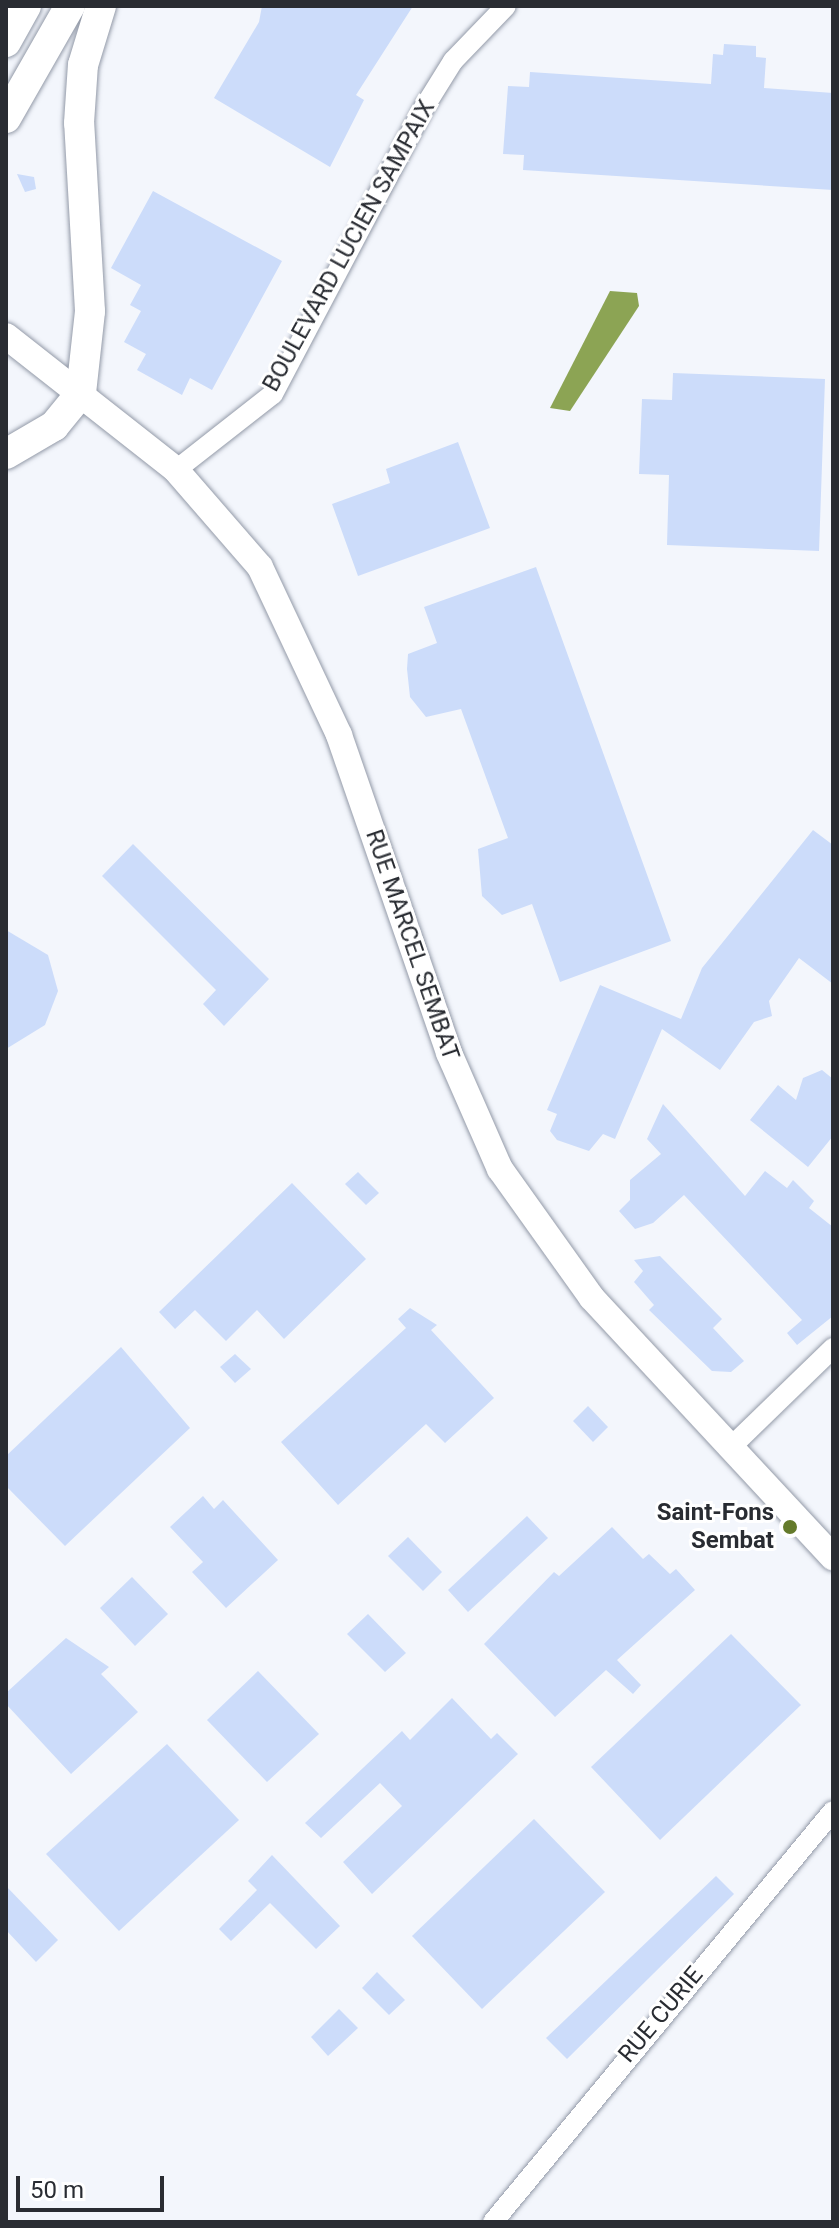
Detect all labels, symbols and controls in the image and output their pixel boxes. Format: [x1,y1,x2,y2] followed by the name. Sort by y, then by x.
[257,95,441,397] street label: BOULEVARD LUCIEN SAMPAIX
[359,826,465,1064] street label: RUE MARCEL SEMBAT
[657,1499,774,1555] place label: Saint-Fons Sembat
[781,1518,799,1536] marker: Saint-Fons Sembat
[613,1961,709,2069] street label: RUE CURIE
[20,2160,168,2210] scale bar
[30,2176,84,2204] text: 50 m

